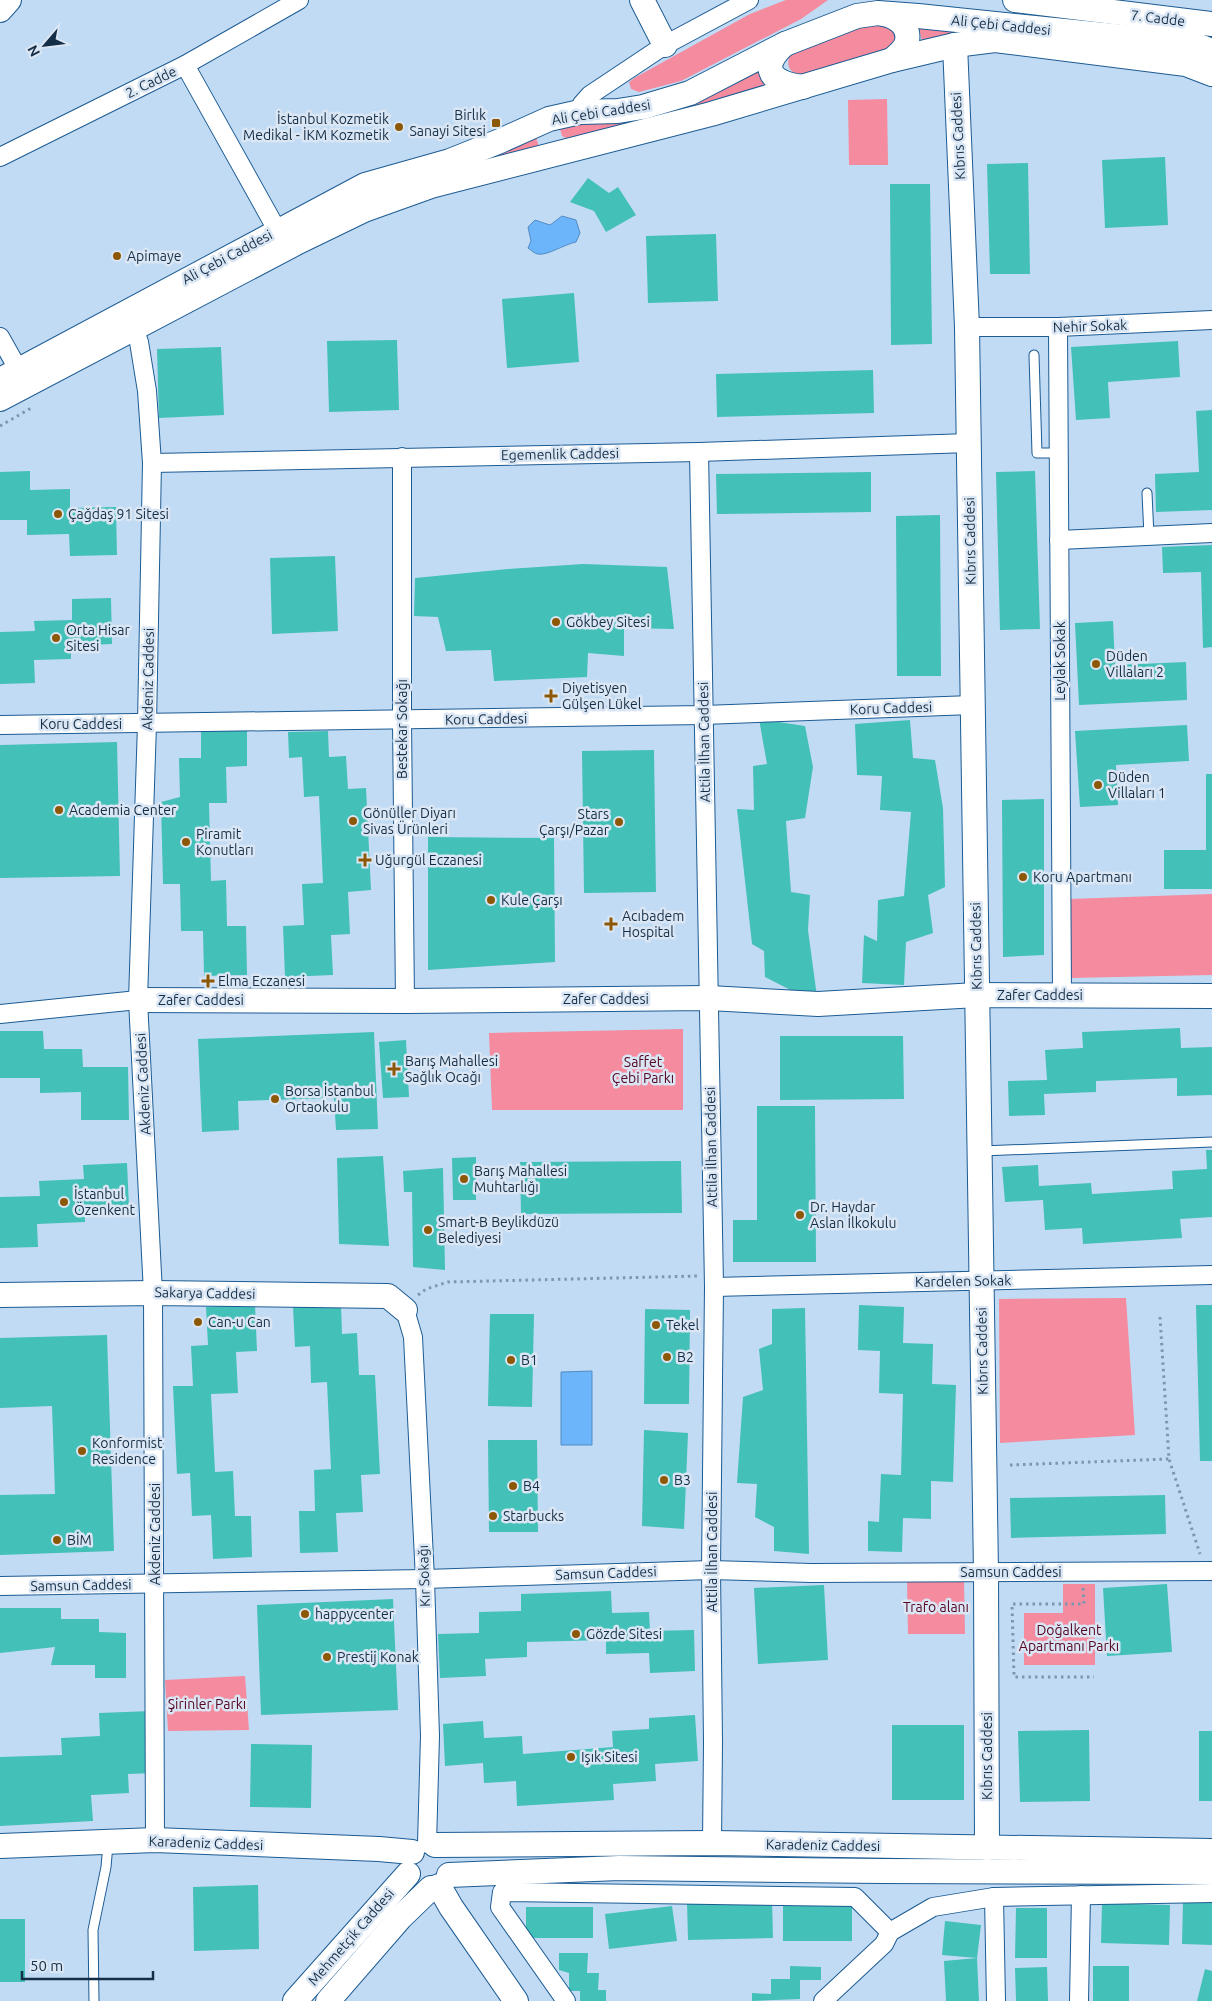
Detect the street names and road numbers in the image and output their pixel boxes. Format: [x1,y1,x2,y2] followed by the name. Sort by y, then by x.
[1130,7,1186,29] street label: 7. Cadde
[951,12,1051,38] street label: Ali Çebi Caddesi
[123,63,179,101] street label: 2. Cadde
[948,92,968,180] street label: Kıbrıs Caddesi
[550,96,652,128] street label: Ali Çebi Caddesi
[179,226,275,288] street label: Ali Çebi Caddesi
[1053,317,1127,335] street label: Nehir Sokak
[501,445,619,463] street label: Egemenlik Caddesi
[961,497,979,585] street label: Kıbrıs Caddesi
[1052,621,1068,701] street label: Leylak Sokak
[139,628,157,730] street label: Akdeniz Caddesi
[394,679,410,779] street label: Bestekar Sokağı
[695,682,713,802] street label: Attila İlhan Caddesi
[850,699,932,717] street label: Koru Caddesi
[445,710,527,728] street label: Koru Caddesi
[40,716,122,732] street label: Koru Caddesi
[967,902,985,990] street label: Kıbrıs Caddesi
[997,987,1083,1003] street label: Zafer Caddesi
[563,991,649,1007] street label: Zafer Caddesi
[158,992,244,1008] street label: Zafer Caddesi
[132,1033,154,1135] street label: Akdeniz Caddesi
[702,1087,720,1207] street label: Attila İlhan Caddesi
[915,1272,1011,1290] street label: Kardelen Sokak
[154,1284,256,1302] street label: Sakarya Caddesi
[973,1307,991,1395] street label: Kıbrıs Caddesi
[147,1483,163,1585] street label: Akdeniz Caddesi
[704,1492,720,1612] street label: Attila İlhan Caddesi
[415,1545,433,1607] street label: Kır Sokağı
[555,1563,657,1583] street label: Samsun Caddesi
[960,1564,1062,1580] street label: Samsun Caddesi
[30,1576,132,1594] street label: Samsun Caddesi
[979,1712,995,1800] street label: Kıbrıs Caddesi
[148,1833,264,1853] street label: Karadeniz Caddesi
[766,1836,880,1854] street label: Karadeniz Caddesi
[305,1885,397,1989] street label: Mehmetçik Caddesi

